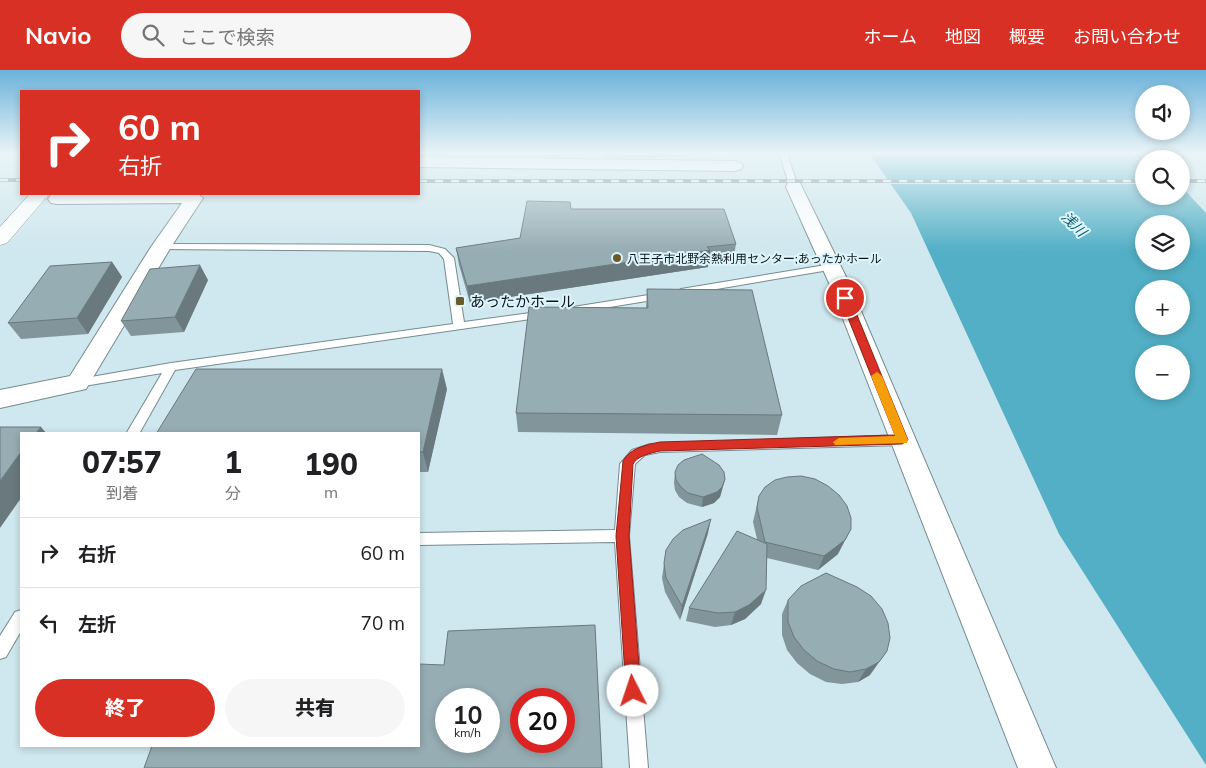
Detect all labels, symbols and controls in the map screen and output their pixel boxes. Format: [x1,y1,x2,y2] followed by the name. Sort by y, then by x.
[121,13,471,58] search box
[25,20,91,50] text: Navio
[139,21,167,49] icon: search
[179,25,274,49] text: ここで検索
[864,25,917,48] text: ホーム
[945,25,981,48] text: 地図
[1009,25,1045,48] text: 概要
[1073,25,1181,48] text: お問い合わせ
[1135,85,1190,400] map controls
[1135,85,1190,140] button: sound
[118,105,201,149] text: 60 m
[35,110,100,175] icon: right
[1135,150,1190,205] button: search
[118,152,162,180] text: 右折
[1058,208,1092,242] water label: 浅川
[1135,215,1190,270] button: layers
[627,251,882,266] place label: 八王子市北野余熱利用センター;あったかホール
[611,252,623,264] marker: 八王子市北野余熱利用センター;あったかホール
[824,277,866,319] pin
[1135,280,1190,335] button: +
[831,284,859,312] icon: arrive
[470,292,575,311] place label: あったかホール
[454,295,466,307] marker: あったかホール
[1135,345,1190,400] button: −
[82,443,162,481] text: 07:57
[224,443,242,481] text: 1
[304,445,358,483] text: 190
[324,482,338,502] text: m
[106,483,138,503] text: 到着
[225,483,241,503] text: 分
[35,539,63,567] icon: right
[361,541,405,565] text: 60 m
[78,542,116,566] text: 右折
[35,609,63,637] icon: left
[361,611,405,635] text: 70 m
[78,612,116,636] text: 左折
[606,664,658,716] position arrow
[35,679,215,737] button: 終了
[225,679,405,737] button: 共有
[510,688,575,753] speed limit sign: 20
[452,699,483,730] text: 10
[454,725,481,740] text: km/h

